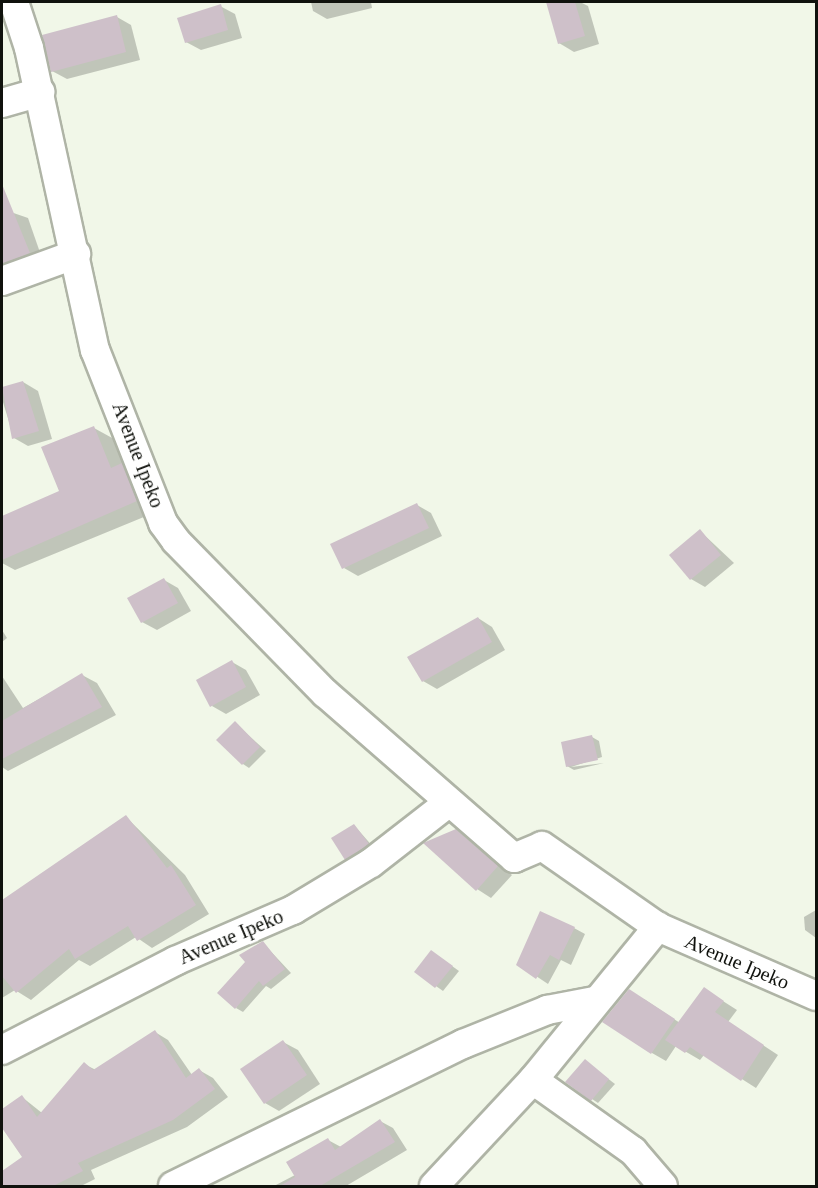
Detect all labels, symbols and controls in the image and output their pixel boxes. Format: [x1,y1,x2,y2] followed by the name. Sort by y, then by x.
[107,399,169,511] street label: Avenue Ipeko
[175,904,287,970] street label: Avenue Ipeko
[681,929,793,995] street label: Avenue Ipeko

